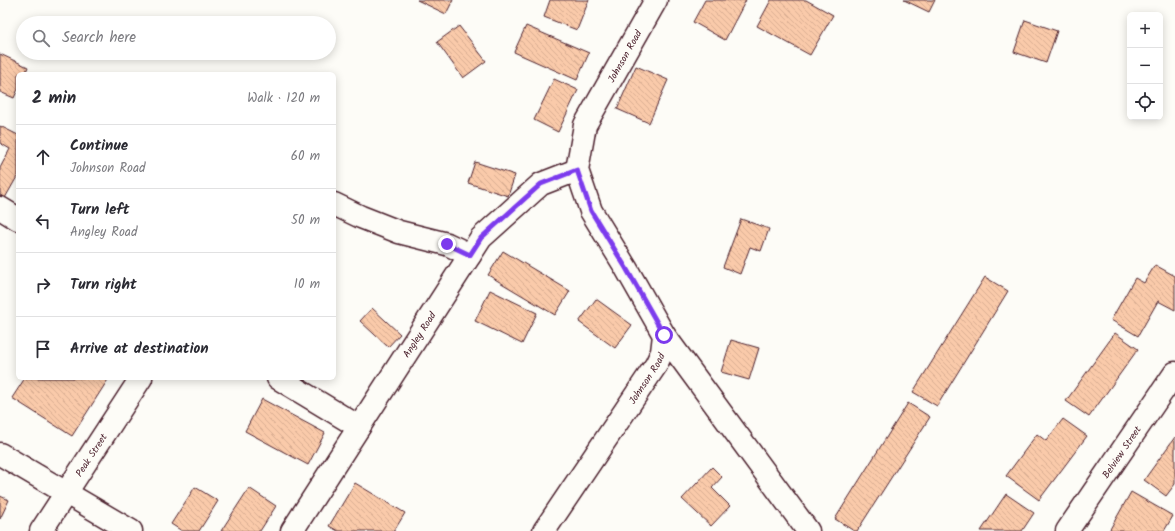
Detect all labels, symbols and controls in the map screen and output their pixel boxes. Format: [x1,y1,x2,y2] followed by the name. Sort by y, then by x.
[1127,12,1163,120] map controls
[1127,12,1163,48] button: +
[16,16,336,60] search box
[62,26,136,50] text: Search here
[604,26,647,86] street label: Johnson Road
[30,27,52,49] icon: search
[1127,48,1163,84] button: −
[1127,84,1163,120] button: locate
[32,85,76,112] text: 2 min
[247,88,320,109] text: Walk · 120 m
[70,134,128,158] text: Continue
[32,146,54,168] icon: ahead
[291,146,320,167] text: 60 m
[70,158,146,179] text: Johnson Road
[70,198,130,222] text: Turn left
[32,210,54,232] icon: left
[291,210,320,231] text: 50 m
[70,222,137,243] text: Angley Road
[438,235,456,253] route end
[70,273,137,297] text: Turn right
[32,274,54,296] icon: right
[294,274,320,295] text: 10 m
[399,308,441,361] street label: Angley Road
[655,326,673,344] route start
[70,337,209,361] text: Arrive at destination
[32,338,54,360] icon: arrive
[625,350,670,408] street label: Johnson Road
[1098,423,1146,482] street label: Belview Street
[72,430,112,480] street label: Peak Street

